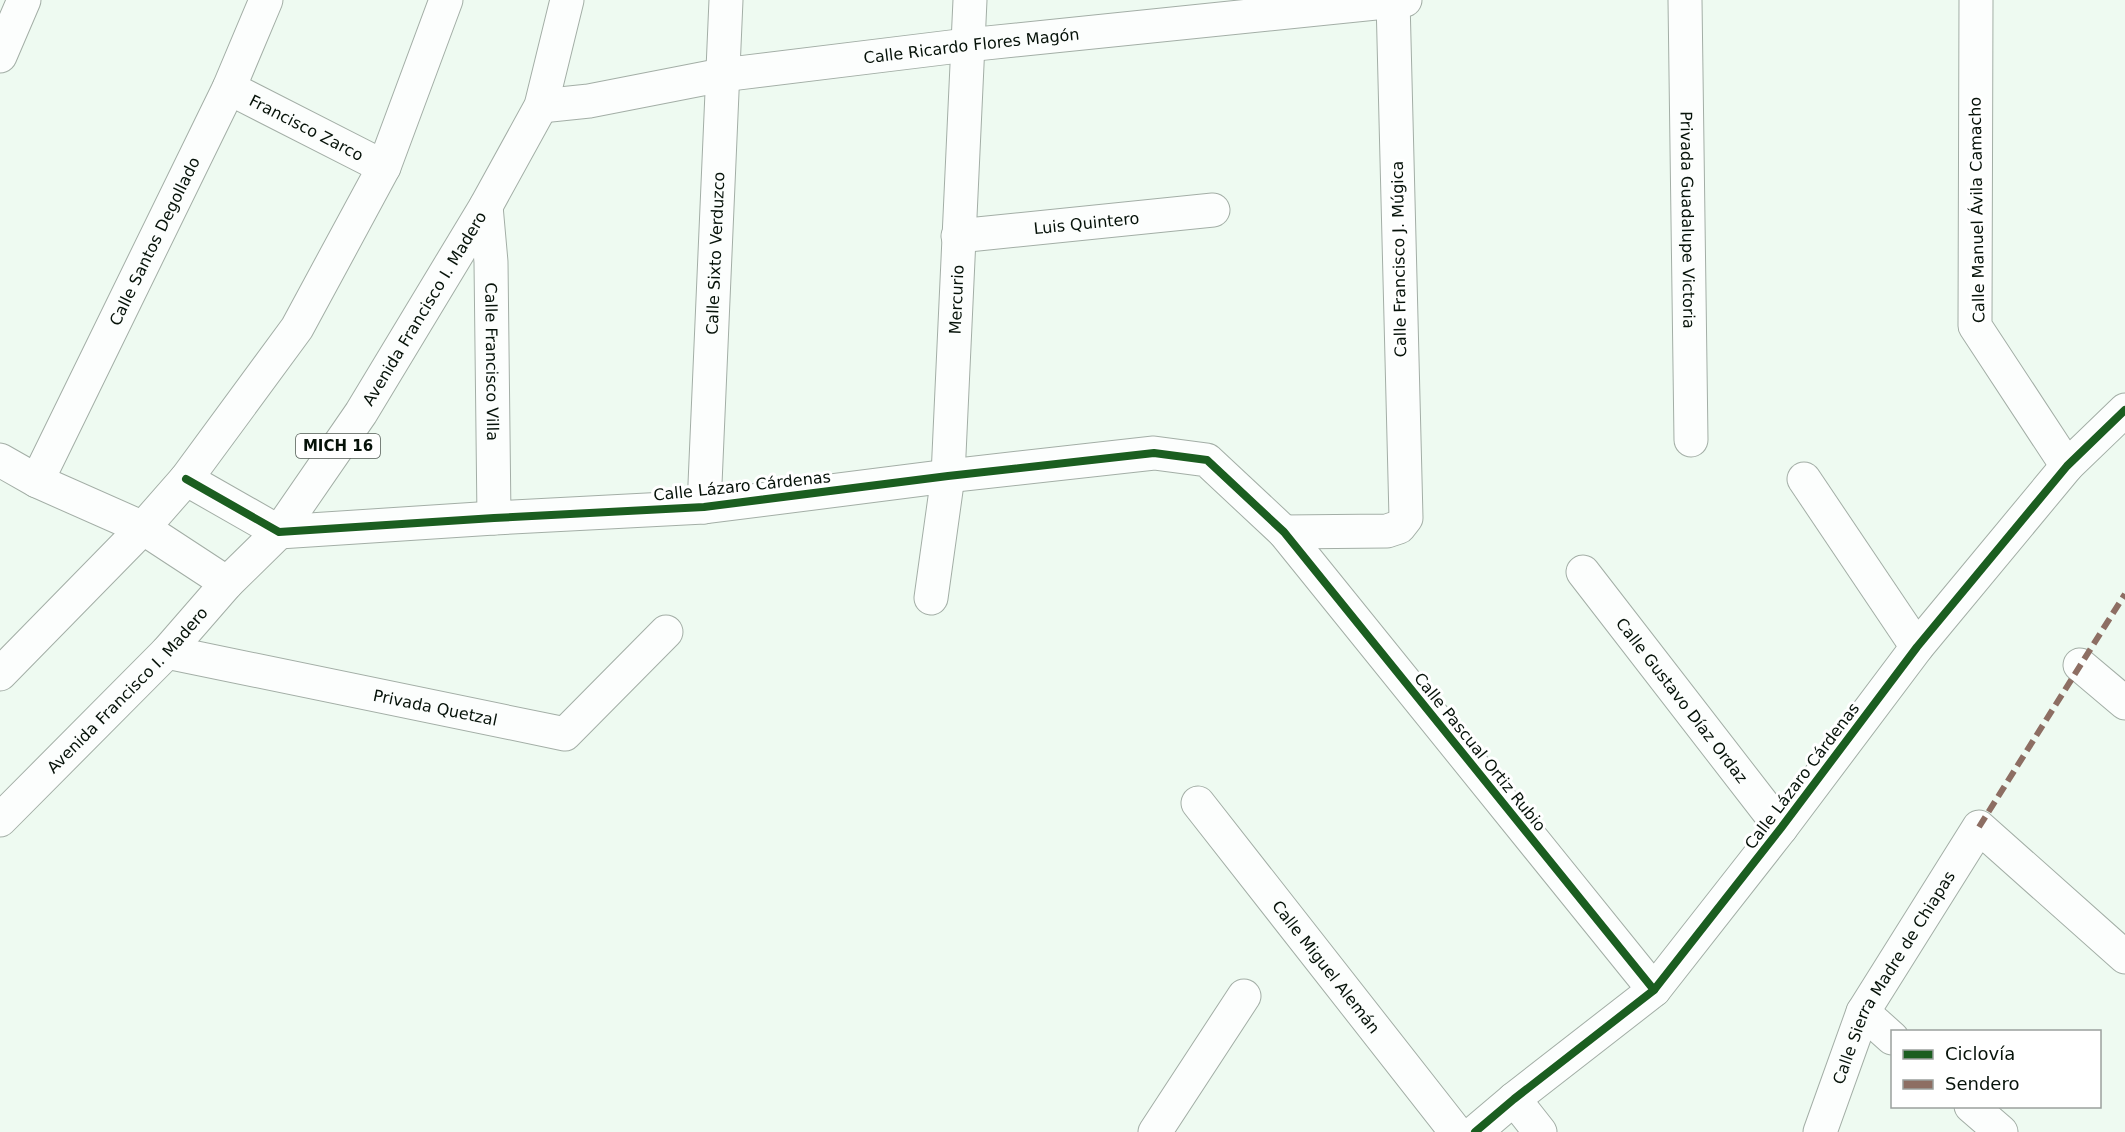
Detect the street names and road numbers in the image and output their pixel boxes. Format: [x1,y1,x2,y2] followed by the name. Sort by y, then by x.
[862,24,1080,67] street label: Calle Ricardo Flores Magón
[246,91,367,164] street label: Francisco Zarco
[1966,97,1988,323] street label: Calle Manuel Ávila Camacho
[1677,111,1699,329] street label: Privada Guadalupe Victoria
[105,154,203,328] street label: Calle Santos Degollado
[1388,161,1410,357] street label: Calle Francisco J. Múgica
[702,171,728,335] street label: Calle Sixto Verduzco
[358,208,490,409] street label: Avenida Francisco I. Madero
[1033,208,1140,238] street label: Luis Quintero
[945,264,967,335] street label: Mercurio
[482,282,503,441] street label: Calle Francisco Villa
[296,434,380,458] road number: MICH 16
[652,467,832,505] street label: Calle Lázaro Cárdenas
[43,603,211,777] street label: Avenida Francisco I. Madero
[1612,614,1752,786] street label: Calle Gustavo Díaz Ordaz
[1410,669,1550,835] street label: Calle Pascual Ortiz Rubio
[372,685,499,729] street label: Privada Quetzal
[1741,699,1863,853] street label: Calle Lázaro Cárdenas
[1828,867,1959,1087] street label: Calle Sierra Madre de Chiapas
[1268,896,1384,1037] street label: Calle Miguel Alemán

